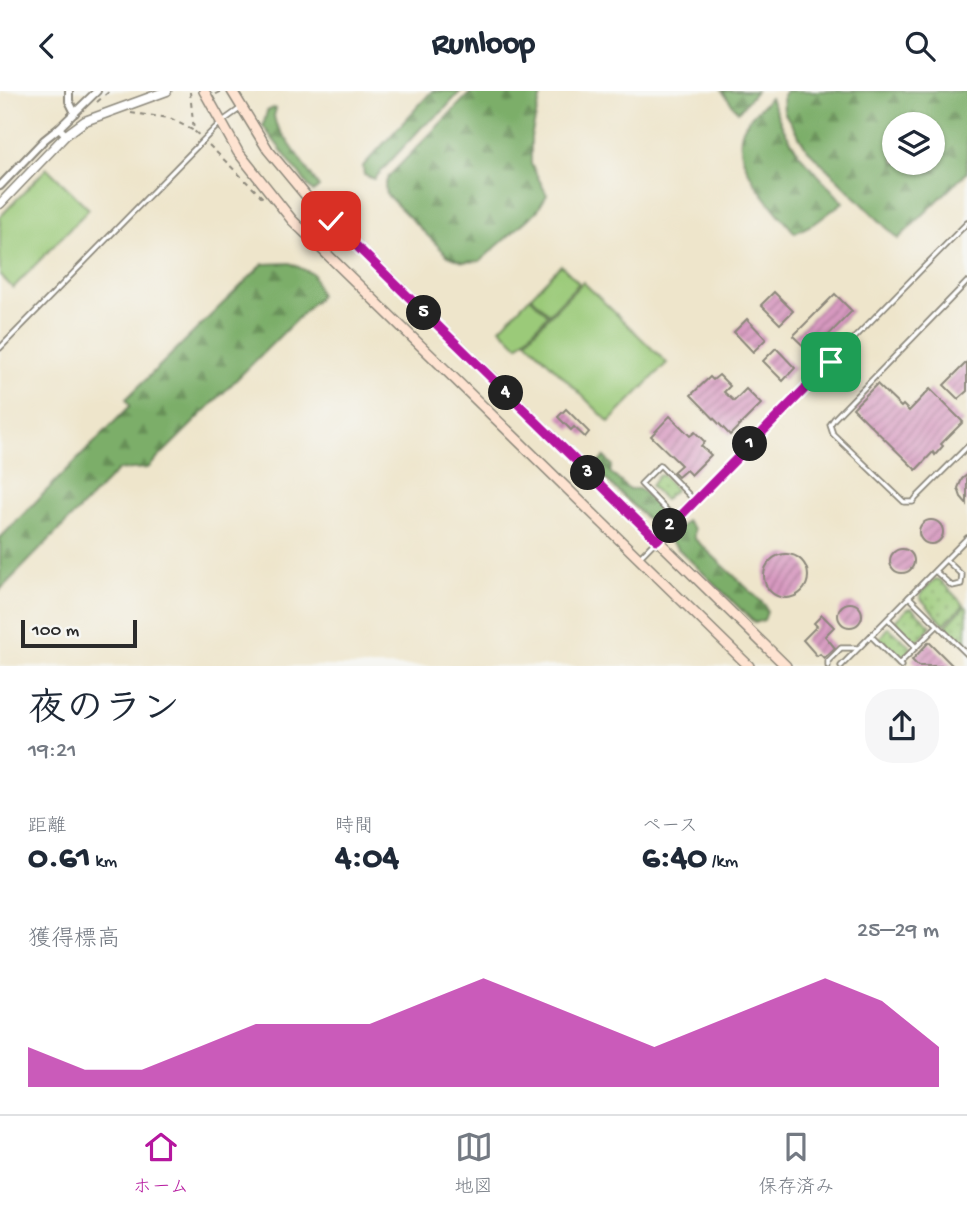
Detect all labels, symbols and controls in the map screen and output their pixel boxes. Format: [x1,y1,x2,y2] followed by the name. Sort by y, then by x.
[28,27,66,65] icon: back
[432,27,535,65] text: Runloop
[901,27,939,65] icon: search
[882,112,945,175] map controls
[882,112,945,175] button: layers
[301,191,361,251] pin
[312,202,350,240] icon: check
[406,295,442,331] pin: 5
[419,301,429,324] text: 5
[801,332,861,392] pin
[812,343,850,381] icon: arrive
[489,375,524,411] pin: 4
[501,381,510,404] text: 4
[732,427,768,461] pin: 1
[746,432,753,455] text: 1
[570,455,606,491] pin: 3
[583,461,592,484] text: 3
[652,509,688,543] pin: 2
[665,514,674,537] text: 2
[21,617,136,649] scale bar
[32,620,79,643] text: 100 m
[865,689,939,763] button: share
[28,690,180,734] text: 夜のラン
[28,738,77,765] text: 19:21
[28,816,66,839] text: 距離
[335,816,373,839] text: 時間
[642,816,698,839] text: ペース
[28,839,91,880] text: 0.61
[335,839,399,880] text: 4:04
[642,839,707,880] text: 6:40
[91,851,117,874] text: km
[707,851,738,874] text: /km
[857,918,939,945] text: 25–29 m
[28,927,120,954] text: 獲得標高
[133,1128,189,1200] tab: ホーム
[455,1128,493,1200] tab: 地図
[758,1128,834,1200] tab: 保存済み

